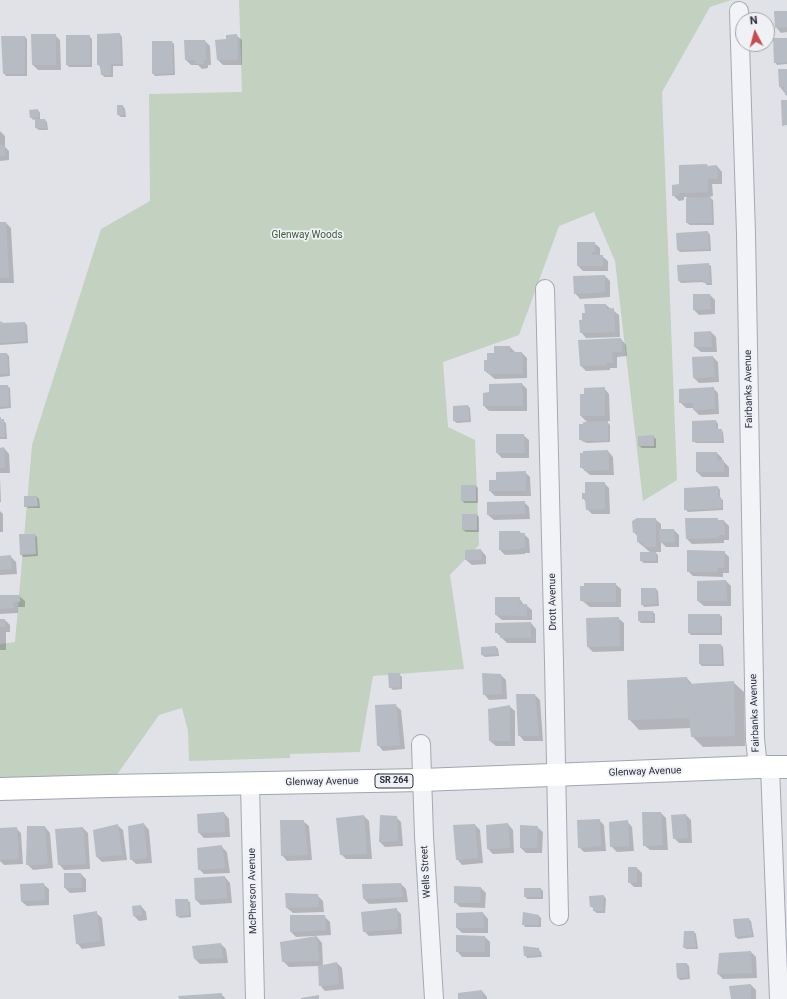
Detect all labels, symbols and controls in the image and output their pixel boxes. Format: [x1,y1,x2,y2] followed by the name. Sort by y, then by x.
[735,12,775,52] north arrow
[749,14,758,27] text: N
[271,229,343,241] park label: Glenway Woods
[742,350,756,428] street label: Fairbanks Avenue
[547,573,559,631] street label: Drott Avenue
[748,674,762,752] street label: Fairbanks Avenue
[608,765,682,779] street label: Glenway Avenue
[375,774,413,788] road number: SR 264
[285,775,359,789] street label: Glenway Avenue
[419,845,433,899] street label: Wells Street
[246,848,260,934] street label: McPherson Avenue

